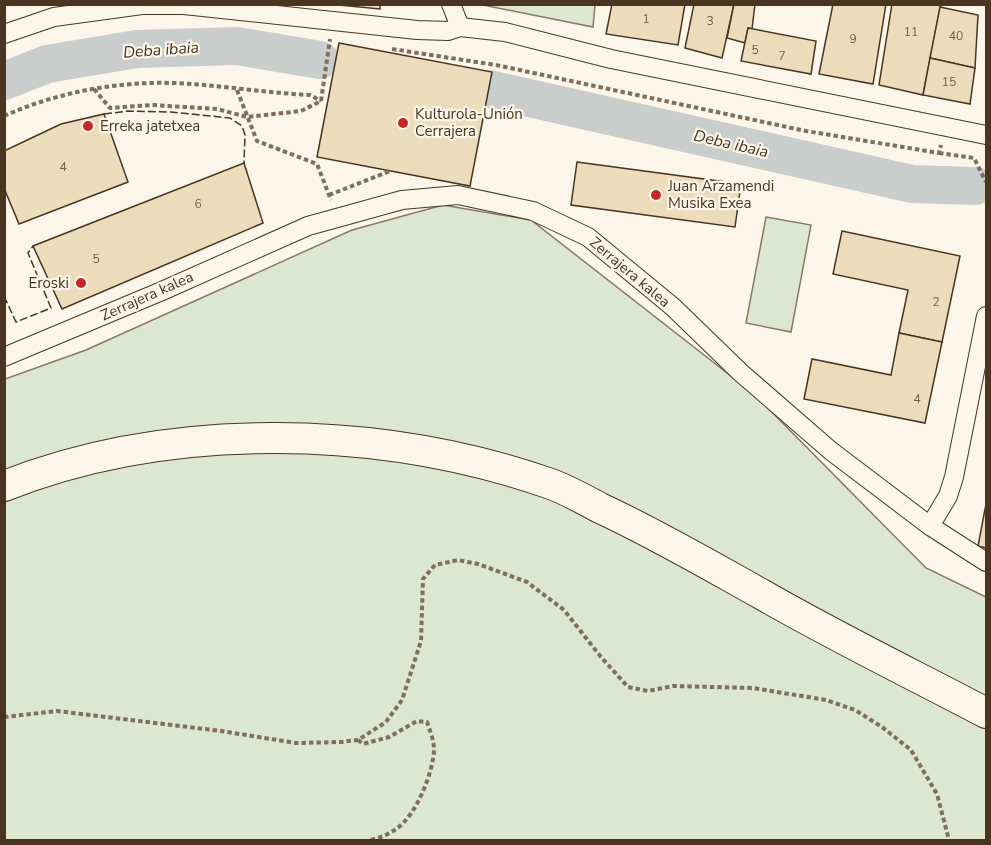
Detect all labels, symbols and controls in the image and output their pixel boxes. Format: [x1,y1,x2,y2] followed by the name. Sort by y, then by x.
[642,11,650,27] house number: 1
[706,13,714,29] house number: 3
[904,24,918,40] house number: 11
[949,28,963,44] house number: 40
[849,31,857,47] house number: 9
[122,36,200,64] water label: Deba ibaia
[751,42,759,58] house number: 5
[778,48,786,64] house number: 7
[942,74,956,90] house number: 15
[415,104,523,141] place label: Kulturola-Unión Cerrajera
[100,116,200,136] place label: Erreka jatetxea
[396,116,410,130] marker: Kulturola-Unión Cerrajera
[81,119,95,133] marker: Erreka jatetxea
[691,125,771,163] water label: Deba ibaia
[59,159,67,175] house number: 4
[667,176,774,213] place label: Juan Arzamendi Musika Exea
[649,188,663,202] marker: Juan Arzamendi Musika Exea
[194,196,202,212] house number: 6
[585,232,675,312] street label: Zerrajera kalea
[92,251,100,267] house number: 5
[97,267,197,325] street label: Zerrajera kalea
[28,273,69,293] place label: Eroski
[74,276,88,290] marker: Eroski
[932,294,940,310] house number: 2
[913,391,921,407] house number: 4

